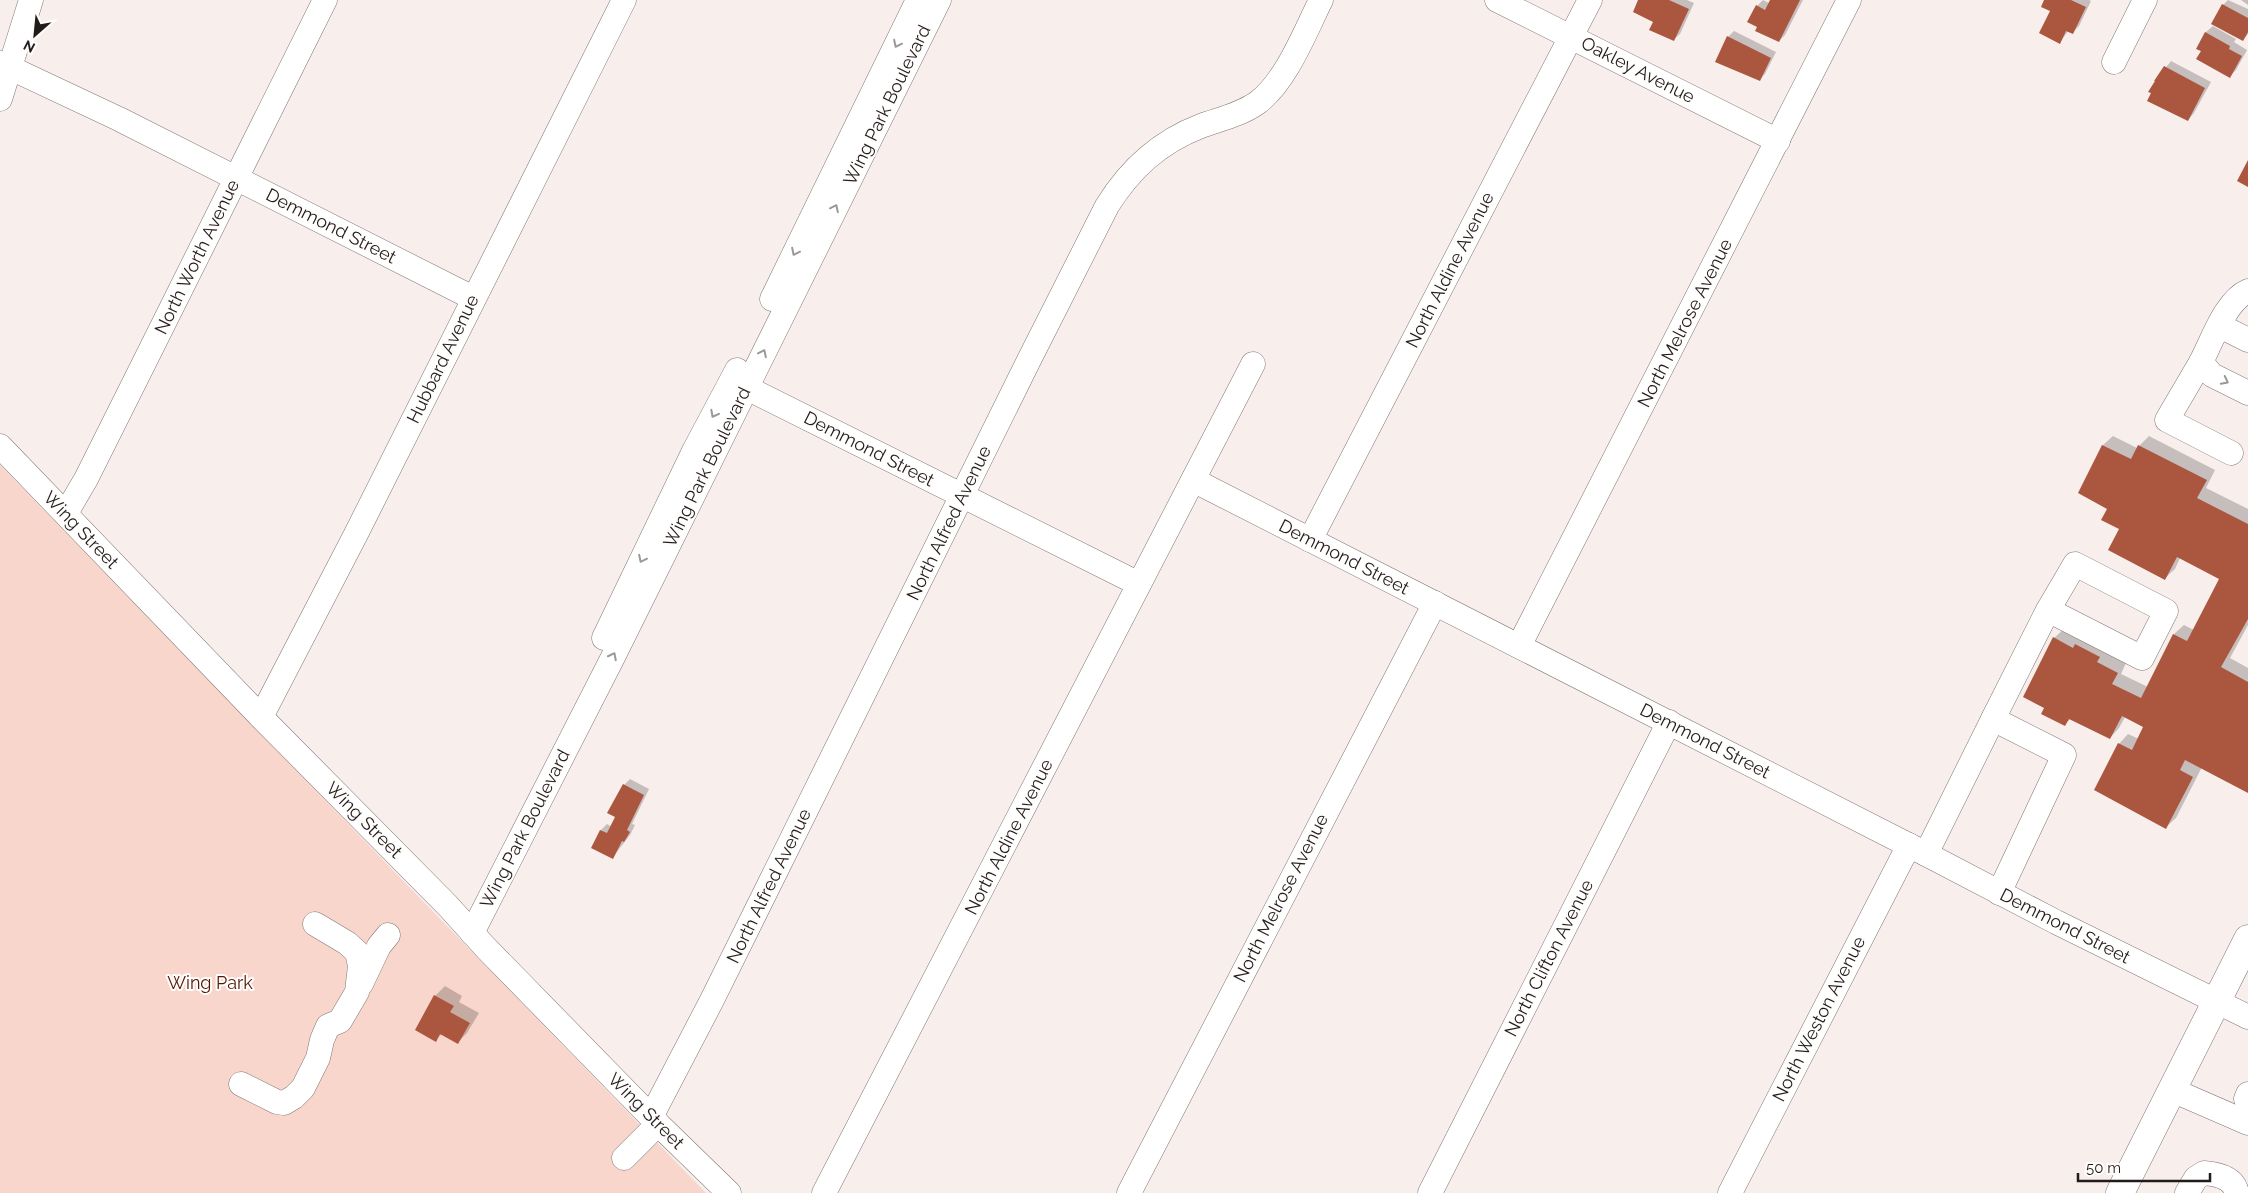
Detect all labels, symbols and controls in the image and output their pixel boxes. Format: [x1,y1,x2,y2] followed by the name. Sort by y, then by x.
[10,10,60,60] north arrow
[839,21,934,188] street label: Wing Park Boulevard
[1578,32,1699,107] street label: Oakley Avenue
[21,37,37,56] text: N
[893,39,903,48] one-way arrow
[150,176,243,338] street label: North Worth Avenue
[263,184,400,267] street label: Demmond Street
[1401,188,1498,351] street label: North Aldine Avenue
[829,204,839,213] one-way arrow
[1633,235,1736,410] street label: North Melrose Avenue
[791,247,801,256] one-way arrow
[402,291,483,427] street label: Hubbard Avenue
[757,350,767,359] one-way arrow
[2220,375,2229,385] one-way arrow
[659,383,754,550] street label: Wing Park Boulevard
[801,407,938,490] street label: Demmond Street
[710,408,720,417] one-way arrow
[902,442,995,603] street label: North Alfred Avenue
[39,487,123,573] street label: Wing Street
[1276,515,1413,598] street label: Demmond Street
[638,554,648,563] one-way arrow
[607,652,618,661] one-way arrow
[1637,699,1774,782] street label: Demmond Street
[475,746,574,912] street label: Wing Park Boulevard
[960,755,1057,918] street label: North Aldine Avenue
[322,777,407,862] street label: Wing Street
[722,805,815,966] street label: North Alfred Avenue
[1229,810,1332,985] street label: North Melrose Avenue
[1500,875,1597,1040] street label: North Clifton Avenue
[1997,884,2134,967] street label: Demmond Street
[1768,932,1870,1105] street label: North Weston Avenue
[167,972,253,993] park label: Wing Park
[604,1068,689,1153] street label: Wing Street
[2078,1150,2210,1182] scale bar
[2086,1159,2121,1177] text: 50 m

